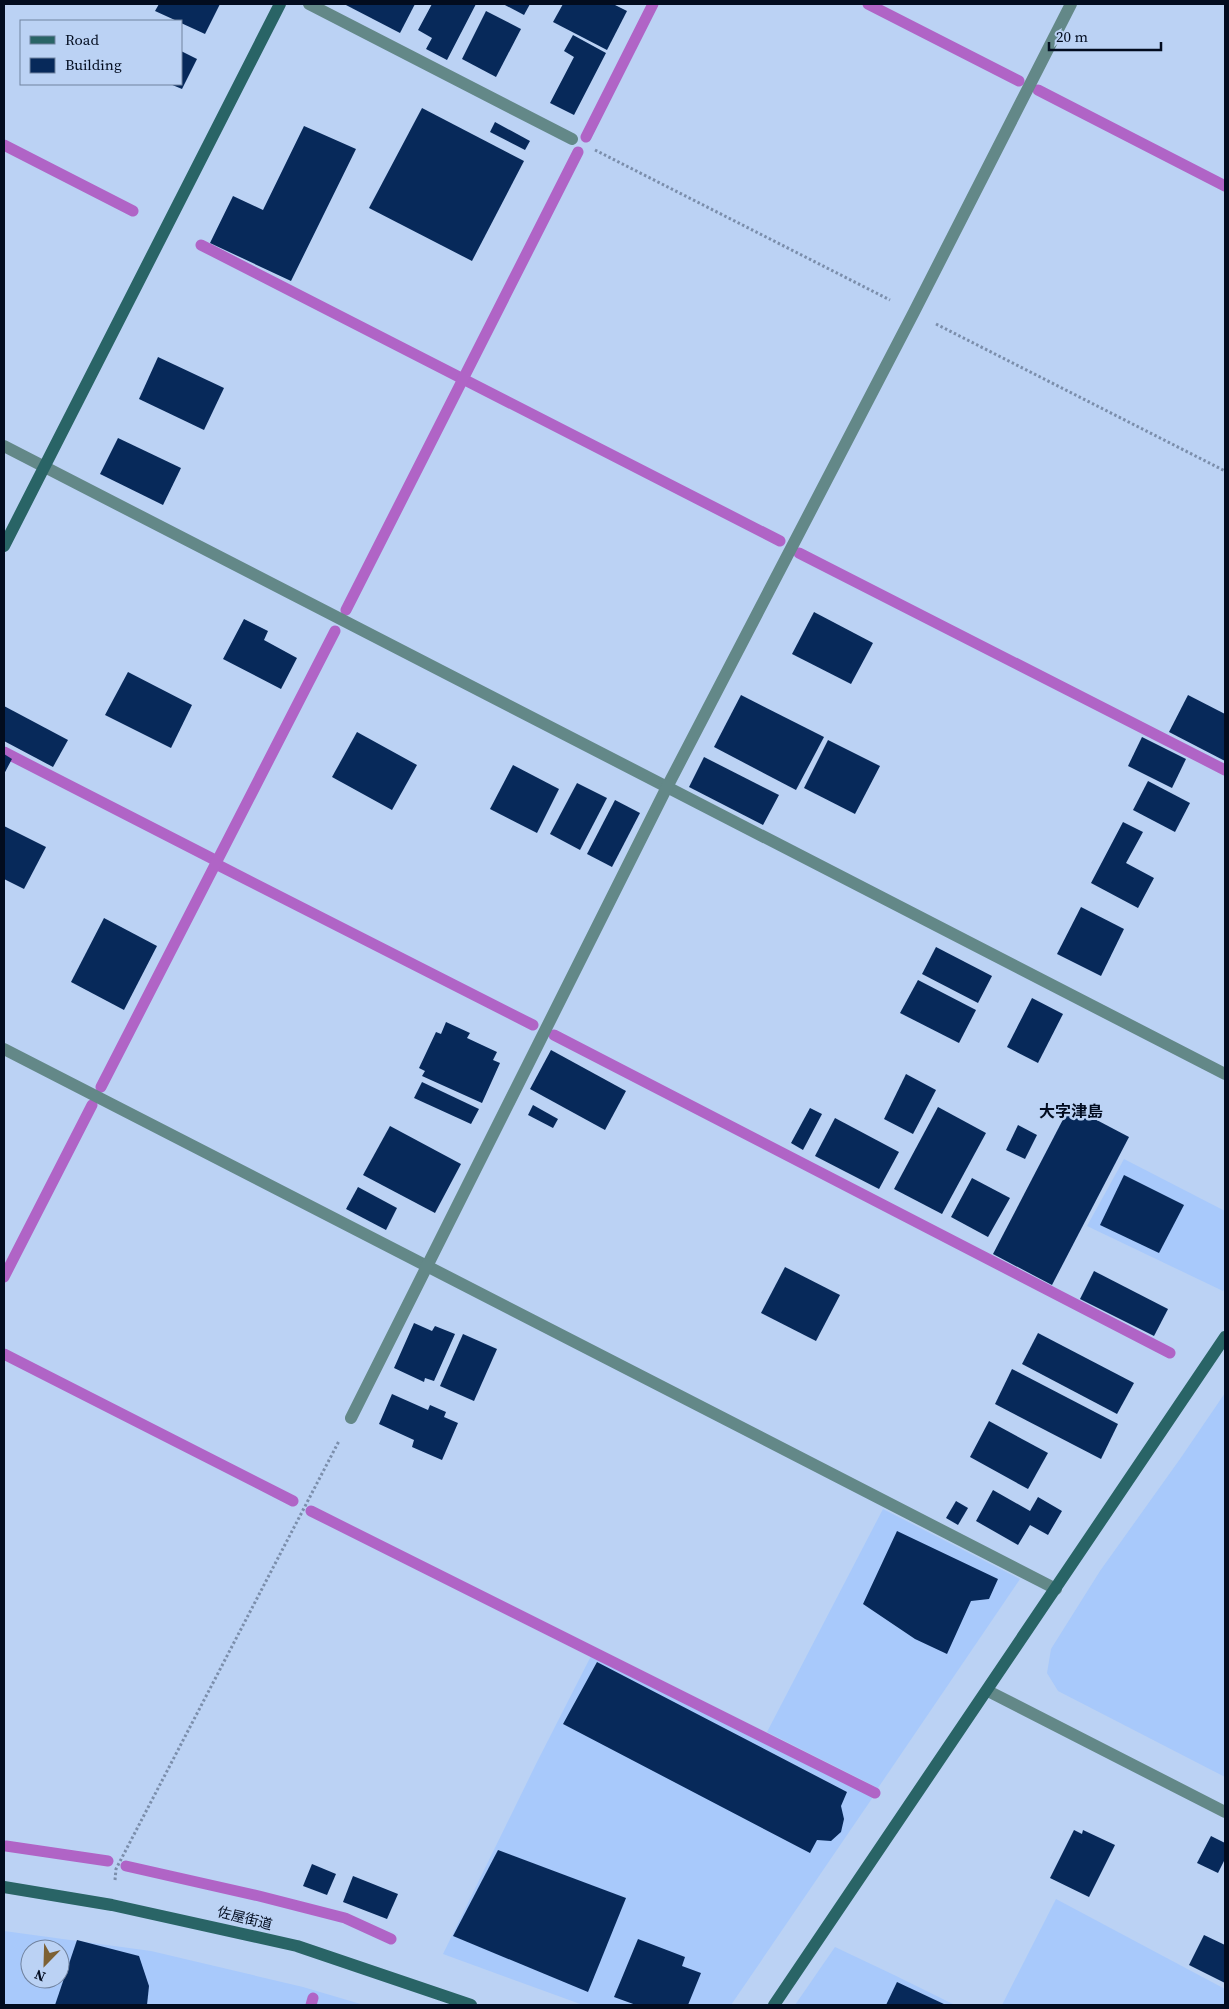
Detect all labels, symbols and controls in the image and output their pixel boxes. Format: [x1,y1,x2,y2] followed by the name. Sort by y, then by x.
[20,20,182,85] legend
[1049,20,1162,52] scale bar
[1056,26,1088,47] text: 20 m
[65,29,99,50] text: Road
[65,54,122,75] text: Building
[1039,1100,1103,1122] district label: 大字津島
[215,1902,275,1934] street label: 佐屋街道
[20,1939,70,1989] north arrow
[31,1965,49,1987] text: N

